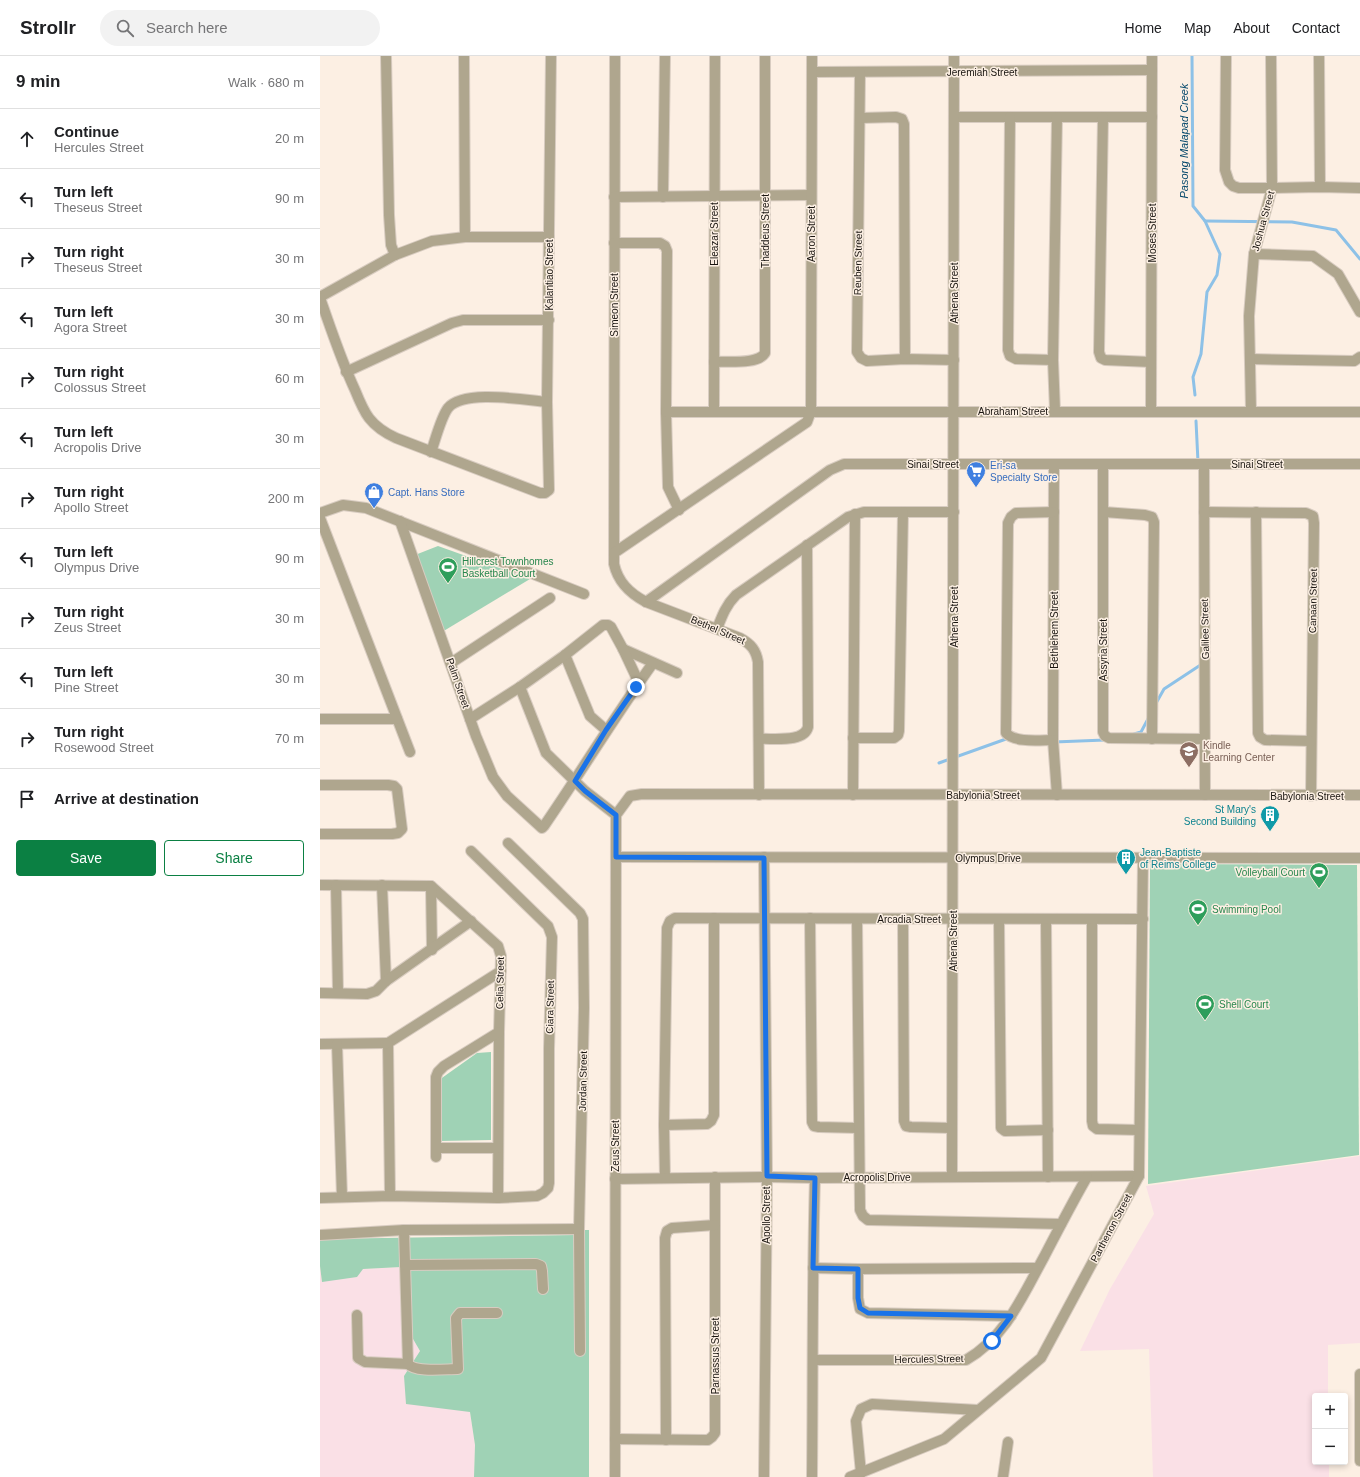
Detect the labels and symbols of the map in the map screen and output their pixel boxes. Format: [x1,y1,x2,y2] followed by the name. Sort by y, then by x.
[947,67,1018,78] street label: Jeremiah Street
[1178,83,1190,198] water label: Pasong Malapad Creek
[1250,190,1276,252] street label: Joshua Street
[760,194,771,268] street label: Thaddeus Street
[709,202,720,266] street label: Eleazar Street
[1147,203,1158,262] street label: Moses Street
[806,206,817,262] street label: Aaron Street
[852,230,864,295] street label: Reuben Street
[544,239,555,311] street label: Kalantiao Street
[949,262,960,324] street label: Athena Street
[609,273,620,337] street label: Simeon Street
[978,406,1048,417] street label: Abraham Street
[907,459,959,470] street label: Sinai Street
[1231,459,1283,470] street label: Sinai Street
[965,460,987,488] supermarket icon: Eri-sa Specialty Store
[990,460,1058,483] place label: Eri-sa Specialty Store
[363,481,385,509] shop icon: Capt. Hans Store
[388,487,465,498] place label: Capt. Hans Store
[437,556,459,584] sports icon: Hillcrest Townhomes Basketball Court
[462,556,554,579] place label: Hillcrest Townhomes Basketball Court
[1307,568,1319,633] street label: Canaan Street
[949,586,960,648] street label: Athena Street
[1049,591,1060,669] street label: Bethlehem Street
[1199,598,1211,659] street label: Galilee Street
[689,614,747,646] street label: Bethel Street
[1098,619,1109,681] street label: Assyria Street
[444,657,472,710] street label: Palm Street
[627,678,645,696] route end
[1178,740,1200,768] school or university icon: Kindle Learning Center
[1203,740,1275,763] place label: Kindle Learning Center
[946,790,1020,801] street label: Babylonia Street
[1270,791,1344,802] street label: Babylonia Street
[1184,804,1256,827] place label: St Mary's Second Building
[1259,804,1281,832] building icon: St Mary's Second Building
[1115,847,1137,875] building icon: Jean-Baptiste of Reims College
[1140,847,1217,870] place label: Jean-Baptiste of Reims College
[955,853,1021,864] street label: Olympus Drive
[1308,861,1330,889] sports icon: Volleyball Court
[1236,867,1305,878] place label: Volleyball Court
[1187,898,1209,926] sports icon: Swimming Pool
[1212,904,1281,915] place label: Swimming Pool
[948,910,959,972] street label: Athena Street
[877,914,941,925] street label: Arcadia Street
[494,957,506,1009] street label: Celia Street
[544,980,556,1034] street label: Ciara Street
[1194,993,1216,1021] sports icon: Shell Court
[1219,999,1269,1010] place label: Shell Court
[577,1051,589,1111] street label: Jordan Street
[610,1120,621,1172] street label: Zeus Street
[843,1172,911,1183] street label: Acropolis Drive
[761,1186,772,1244] street label: Apollo Street
[1088,1192,1134,1264] street label: Parthenon Street
[710,1317,721,1394] street label: Parnassus Street
[983,1332,1001,1350] route start
[894,1353,964,1365] street label: Hercules Street

